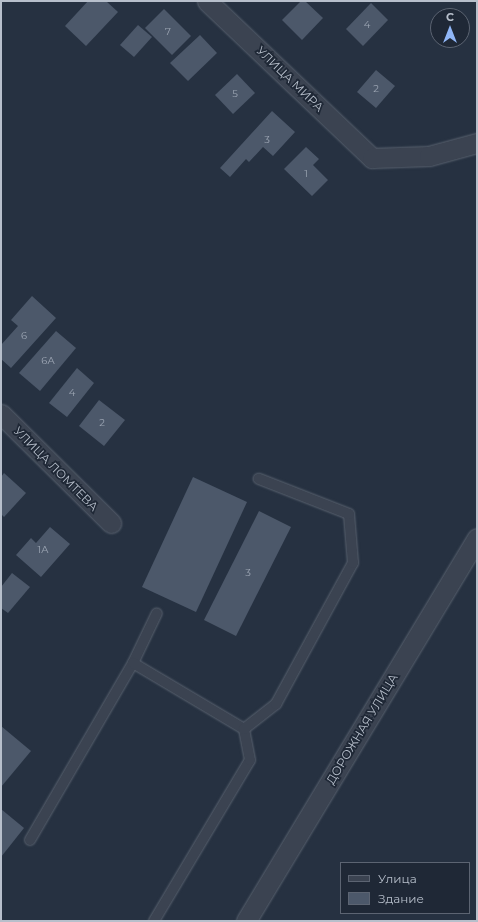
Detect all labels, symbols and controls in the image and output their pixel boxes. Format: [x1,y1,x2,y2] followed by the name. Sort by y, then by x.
[430,8,470,48] north arrow
[446,10,454,24] text: С
[364,19,370,31] house number: 4
[165,26,171,38] house number: 7
[254,43,326,115] street label: УЛИЦА МИРА
[373,83,379,95] house number: 2
[232,88,238,100] house number: 5
[264,134,270,146] house number: 3
[304,168,308,180] house number: 1
[21,330,27,342] house number: 6
[41,355,55,367] house number: 6A
[69,387,75,399] house number: 4
[99,417,105,429] house number: 2
[11,424,101,514] street label: УЛИЦА ЛОМТЕВА
[38,544,48,556] house number: 1A
[245,567,251,579] house number: 3
[323,671,401,787] street label: ДОРОЖНАЯ УЛИЦА
[340,862,470,914] legend
[378,871,417,886] text: Улица
[378,891,424,906] text: Здание

